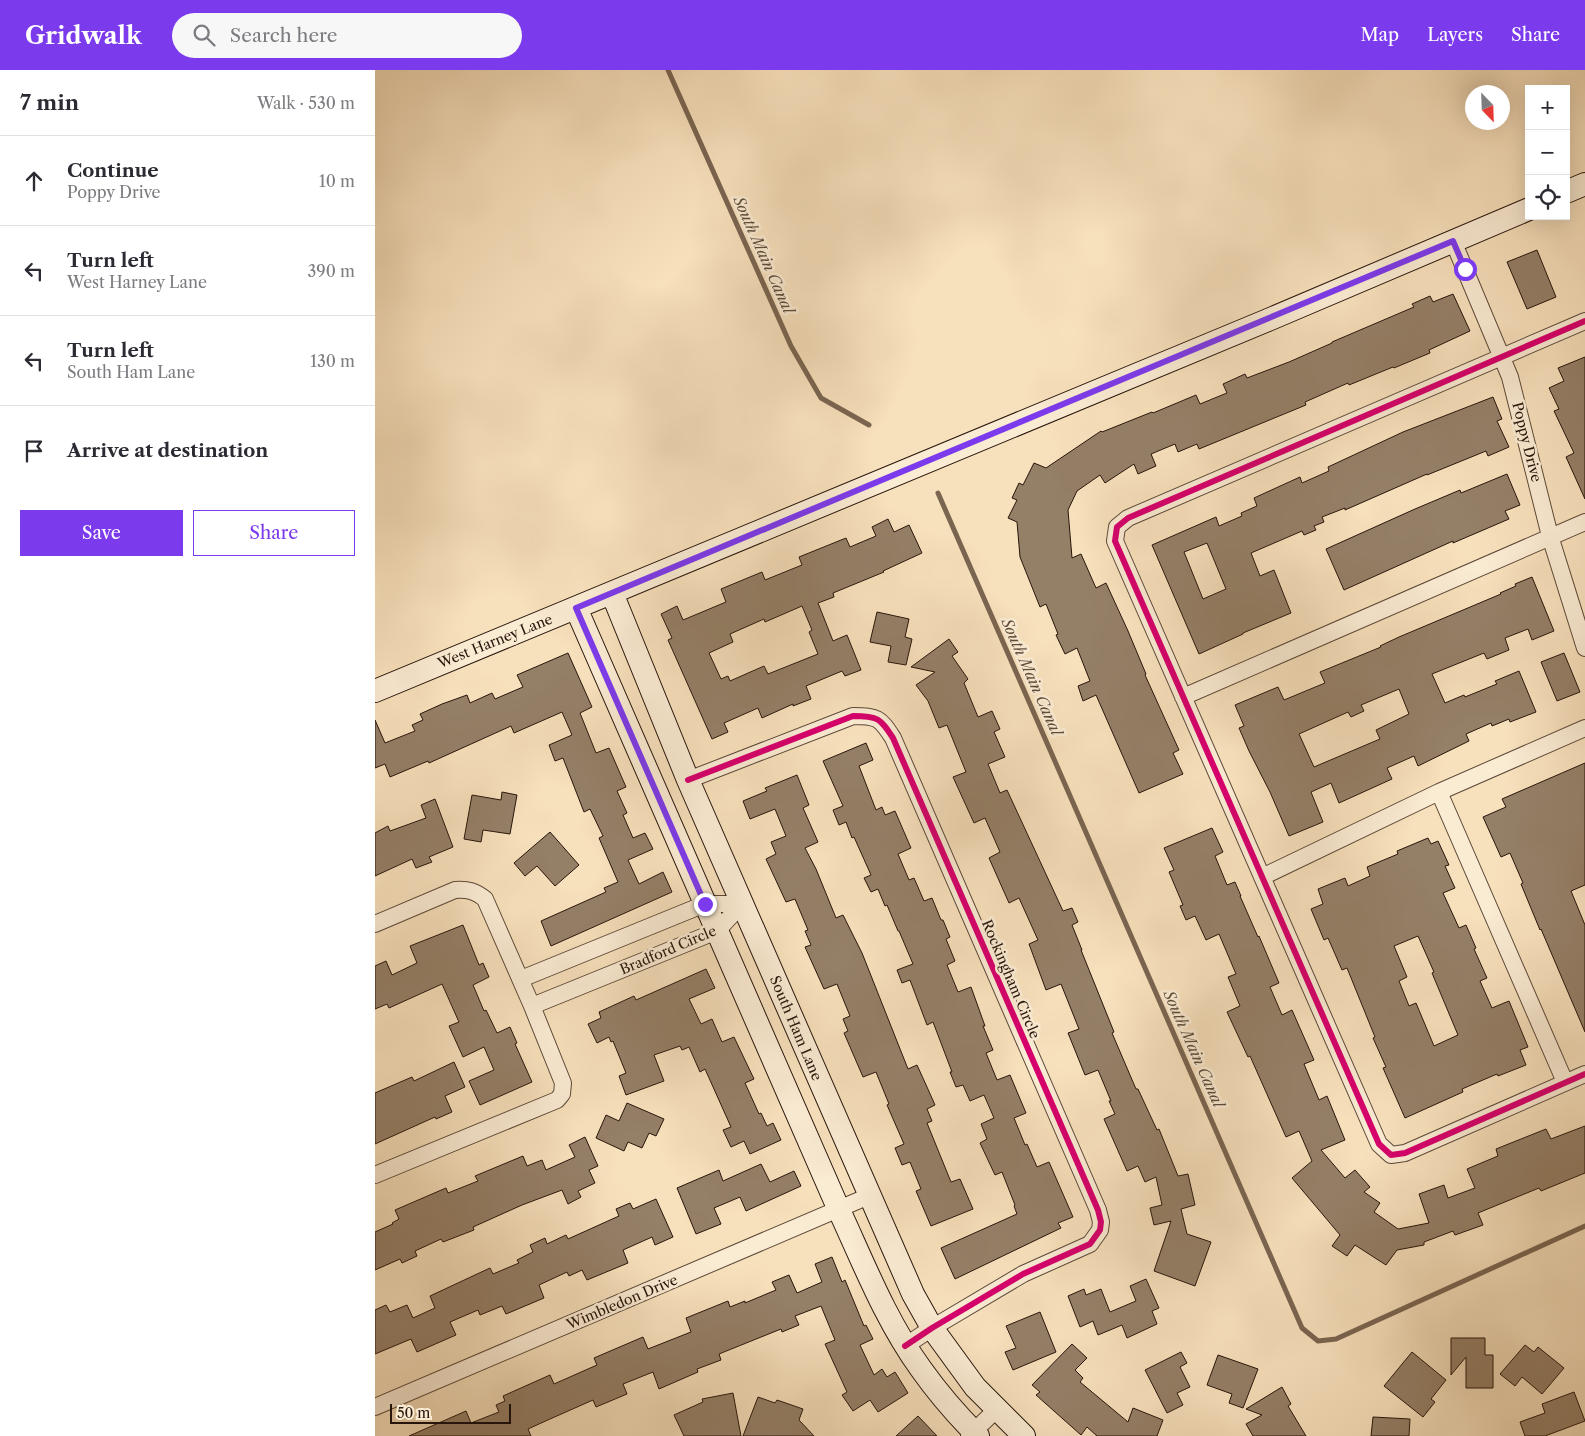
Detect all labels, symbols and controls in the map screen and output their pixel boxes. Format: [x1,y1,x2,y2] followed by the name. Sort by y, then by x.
[172,13,522,58] search box
[25,21,142,50] text: Gridwalk
[190,21,218,49] icon: search
[230,24,338,47] text: Search here
[1361,24,1399,46] text: Map
[1427,24,1483,46] text: Layers
[1511,24,1560,46] text: Share
[1465,85,1510,130] north arrow
[1525,85,1570,220] map controls
[1525,85,1570,130] button: +
[20,90,79,115] text: 7 min
[257,93,355,113] text: Walk · 530 m
[1525,130,1570,175] button: −
[67,159,159,182] text: Continue
[20,167,48,195] icon: ahead
[319,171,355,191] text: 10 m
[1525,175,1570,220] button: locate
[67,182,161,202] text: Poppy Drive
[729,193,799,319] water label: South Main Canal
[67,249,154,272] text: Turn left
[20,257,48,285] icon: left
[1454,258,1477,281] route start
[308,261,355,281] text: 390 m
[67,272,207,292] text: West Harney Lane
[67,339,154,362] text: Turn left
[20,347,48,375] icon: left
[310,351,355,371] text: 130 m
[67,362,195,382] text: South Ham Lane
[1508,400,1546,484] street label: Poppy Drive
[20,437,48,465] icon: arrive
[67,439,268,462] text: Arrive at destination
[20,510,183,556] button: Save
[193,510,355,556] button: Share
[434,610,555,673] street label: West Harney Lane
[997,615,1067,741] water label: South Main Canal
[694,893,717,916] route end
[978,917,1044,1041] street label: Rockingham Circle
[617,922,719,978] street label: Bradford Circle
[766,973,826,1083] street label: South Ham Lane
[1159,987,1229,1113] water label: South Main Canal
[563,1270,680,1334] street label: Wimbledon Drive
[390,1401,511,1424] scale bar
[397,1404,430,1422] text: 50 m

